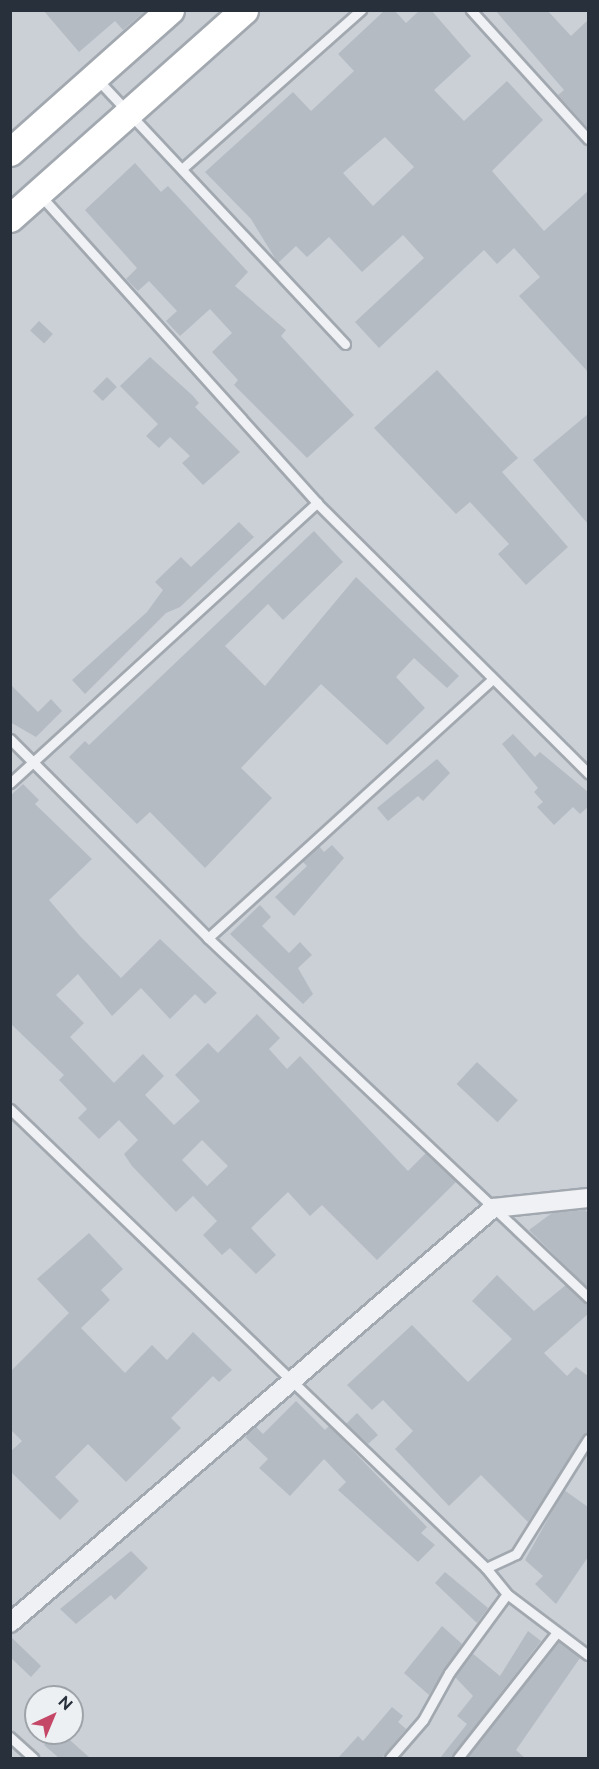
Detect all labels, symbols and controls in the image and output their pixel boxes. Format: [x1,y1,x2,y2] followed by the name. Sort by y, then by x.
[24,1685,84,1745] north arrow
[54,1692,76,1714] text: N

